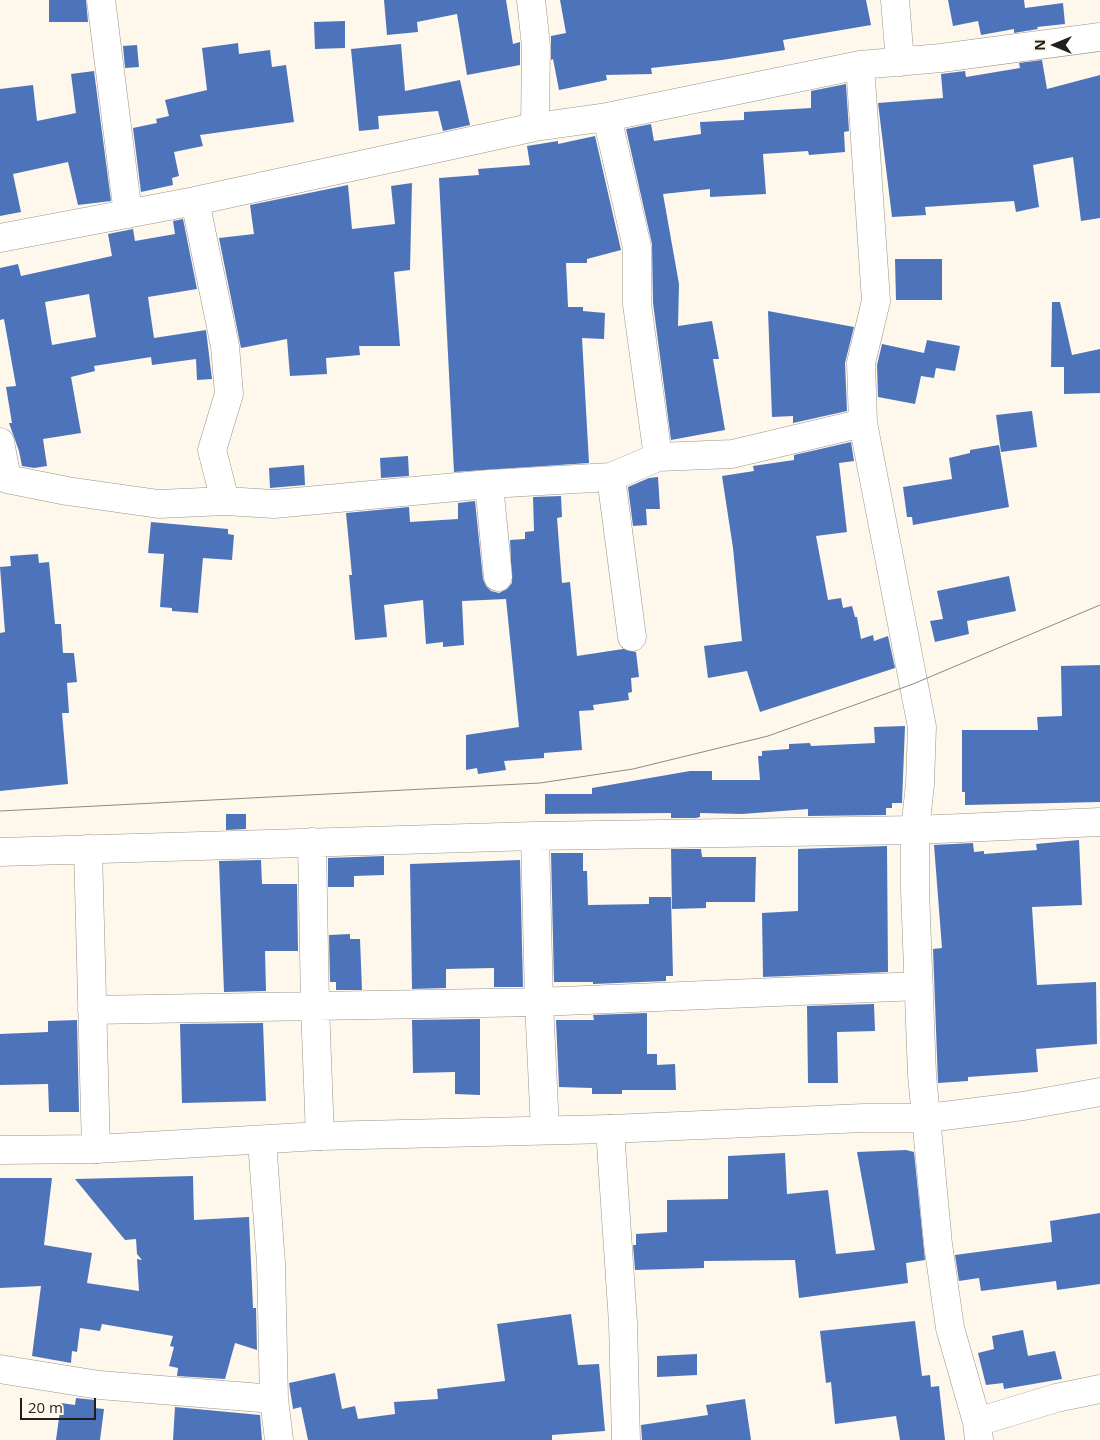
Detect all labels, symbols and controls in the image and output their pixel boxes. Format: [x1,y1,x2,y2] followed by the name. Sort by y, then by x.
[1030,20,1080,70] north arrow
[1030,39,1049,51] text: N
[22,1388,99,1420] scale bar
[28,1397,63,1417] text: 20 m

